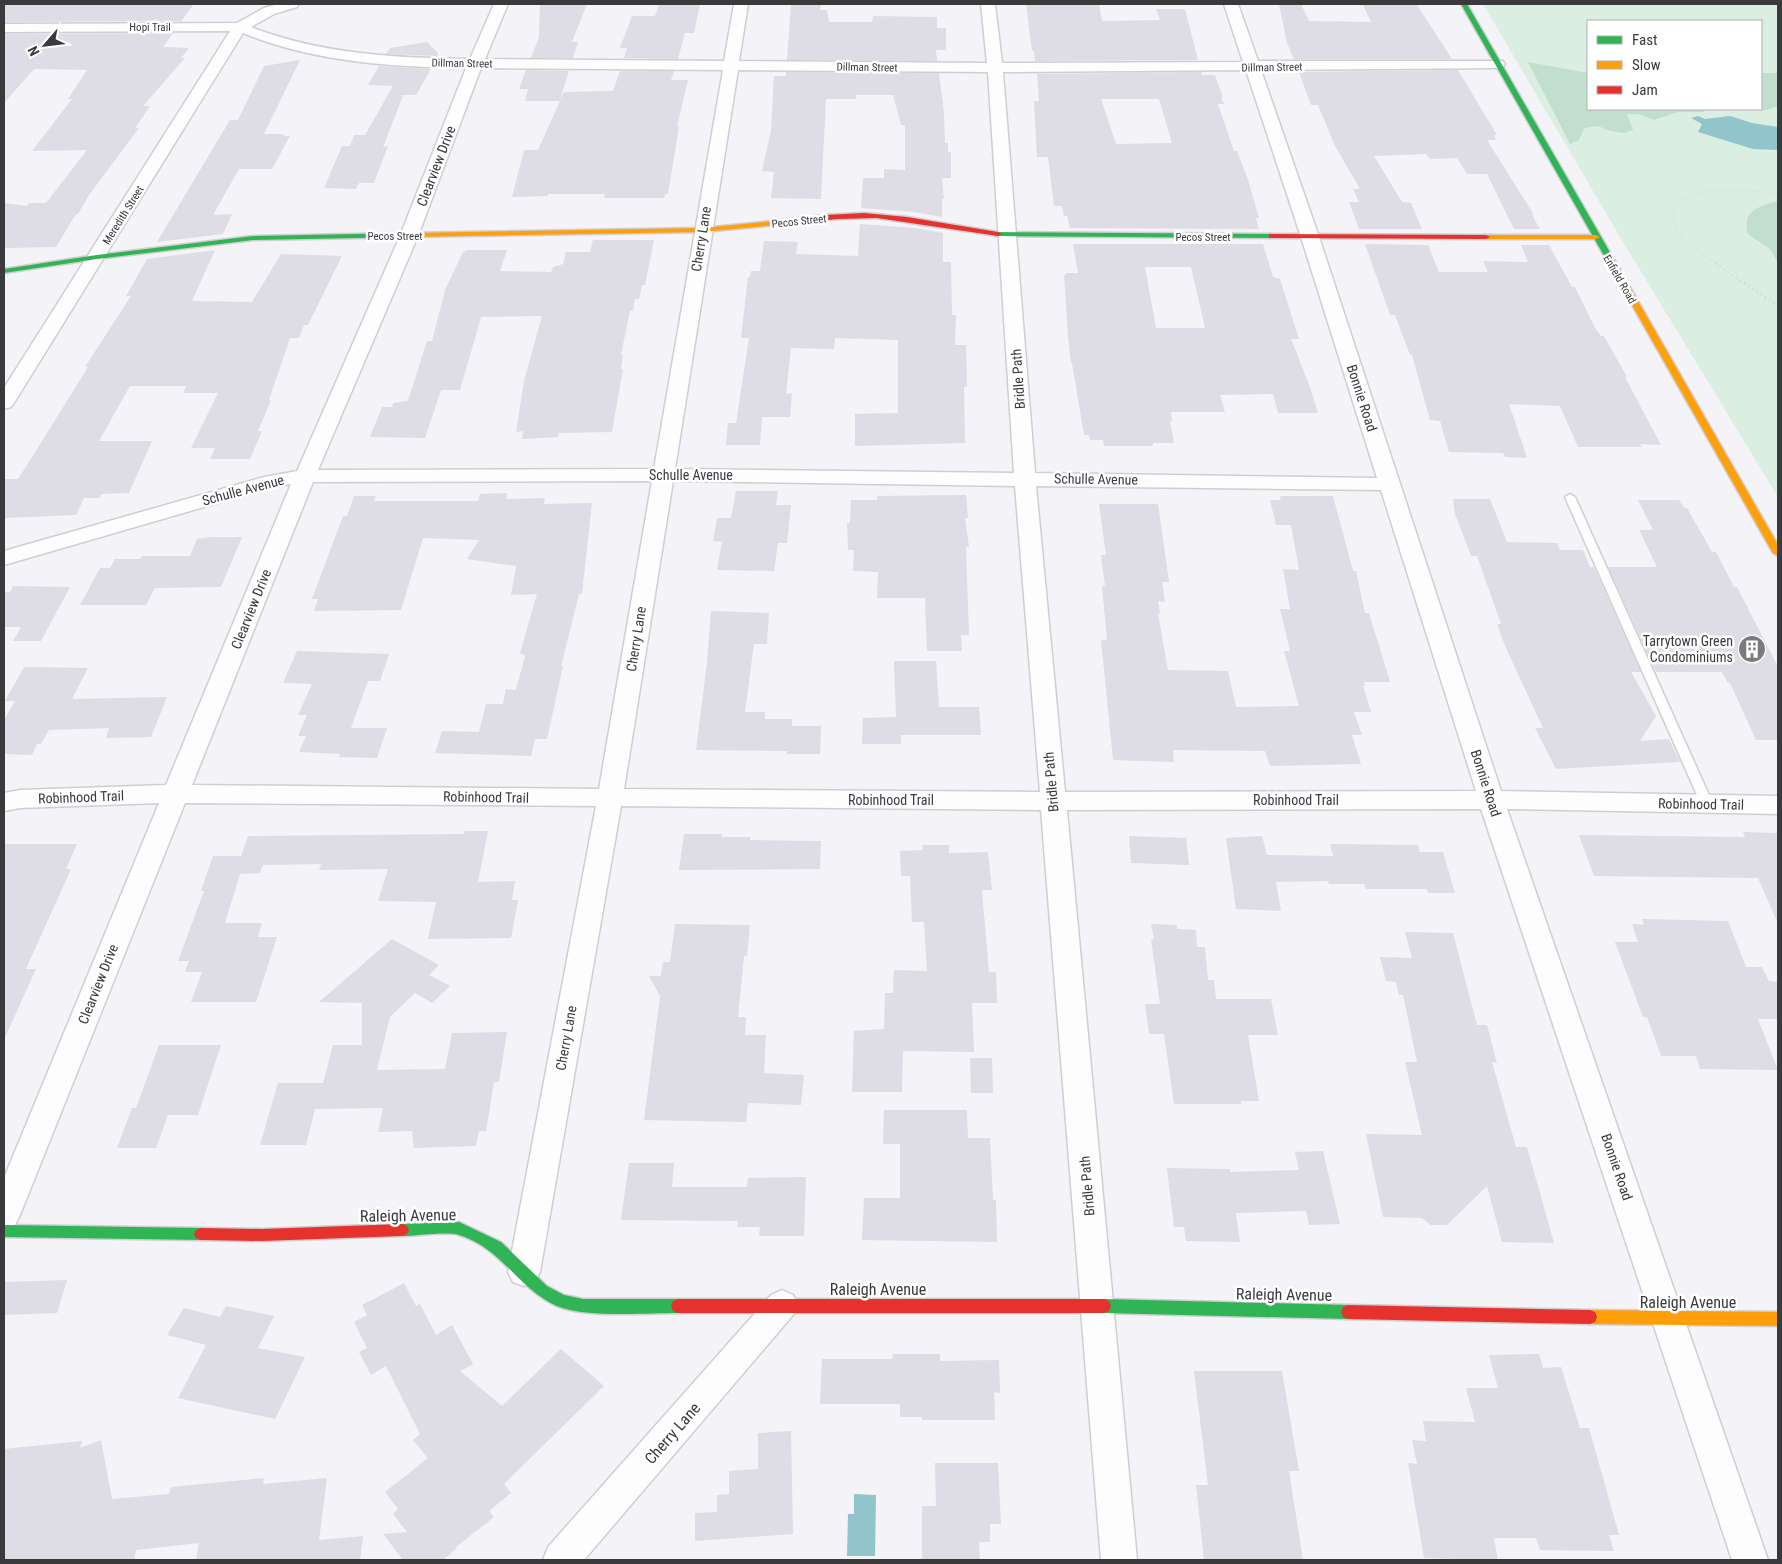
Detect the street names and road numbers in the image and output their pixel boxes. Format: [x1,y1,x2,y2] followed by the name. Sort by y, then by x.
[129,21,171,34] street label: Hopi Trail
[431,56,493,71] street label: Dillman Street
[836,60,898,75] street label: Dillman Street
[1241,60,1303,75] street label: Dillman Street
[413,123,459,208] street label: Clearview Drive
[100,184,147,247] street label: Meredith Street
[688,205,714,273] street label: Cherry Lane
[771,212,827,231] street label: Pecos Street
[367,230,423,243] street label: Pecos Street
[1175,231,1231,244] street label: Pecos Street
[1600,253,1639,306] street label: Enfield Road
[1008,348,1028,410] street label: Bridle Path
[1344,363,1380,433] street label: Bonnie Road
[649,467,733,483] street label: Schulle Avenue
[1054,470,1138,488] street label: Schulle Avenue
[200,471,286,509] street label: Schulle Avenue
[228,566,274,651] street label: Clearview Drive
[623,605,649,673] street label: Cherry Lane
[1468,748,1504,818] street label: Bonnie Road
[1040,751,1062,813] street label: Bridle Path
[38,788,124,806] street label: Robinhood Trail
[443,788,529,806] street label: Robinhood Trail
[848,792,934,808] street label: Robinhood Trail
[1253,792,1339,808] street label: Robinhood Trail
[1658,795,1744,813] street label: Robinhood Trail
[75,941,121,1026] street label: Clearview Drive
[552,1004,580,1072] street label: Cherry Lane
[1598,1132,1636,1202] street label: Bonnie Road
[1076,1155,1098,1217] street label: Bridle Path
[360,1205,456,1226] street label: Raleigh Avenue
[830,1280,926,1299] street label: Raleigh Avenue
[1236,1284,1332,1305] street label: Raleigh Avenue
[1640,1293,1736,1312] street label: Raleigh Avenue
[641,1399,704,1468] street label: Cherry Lane

